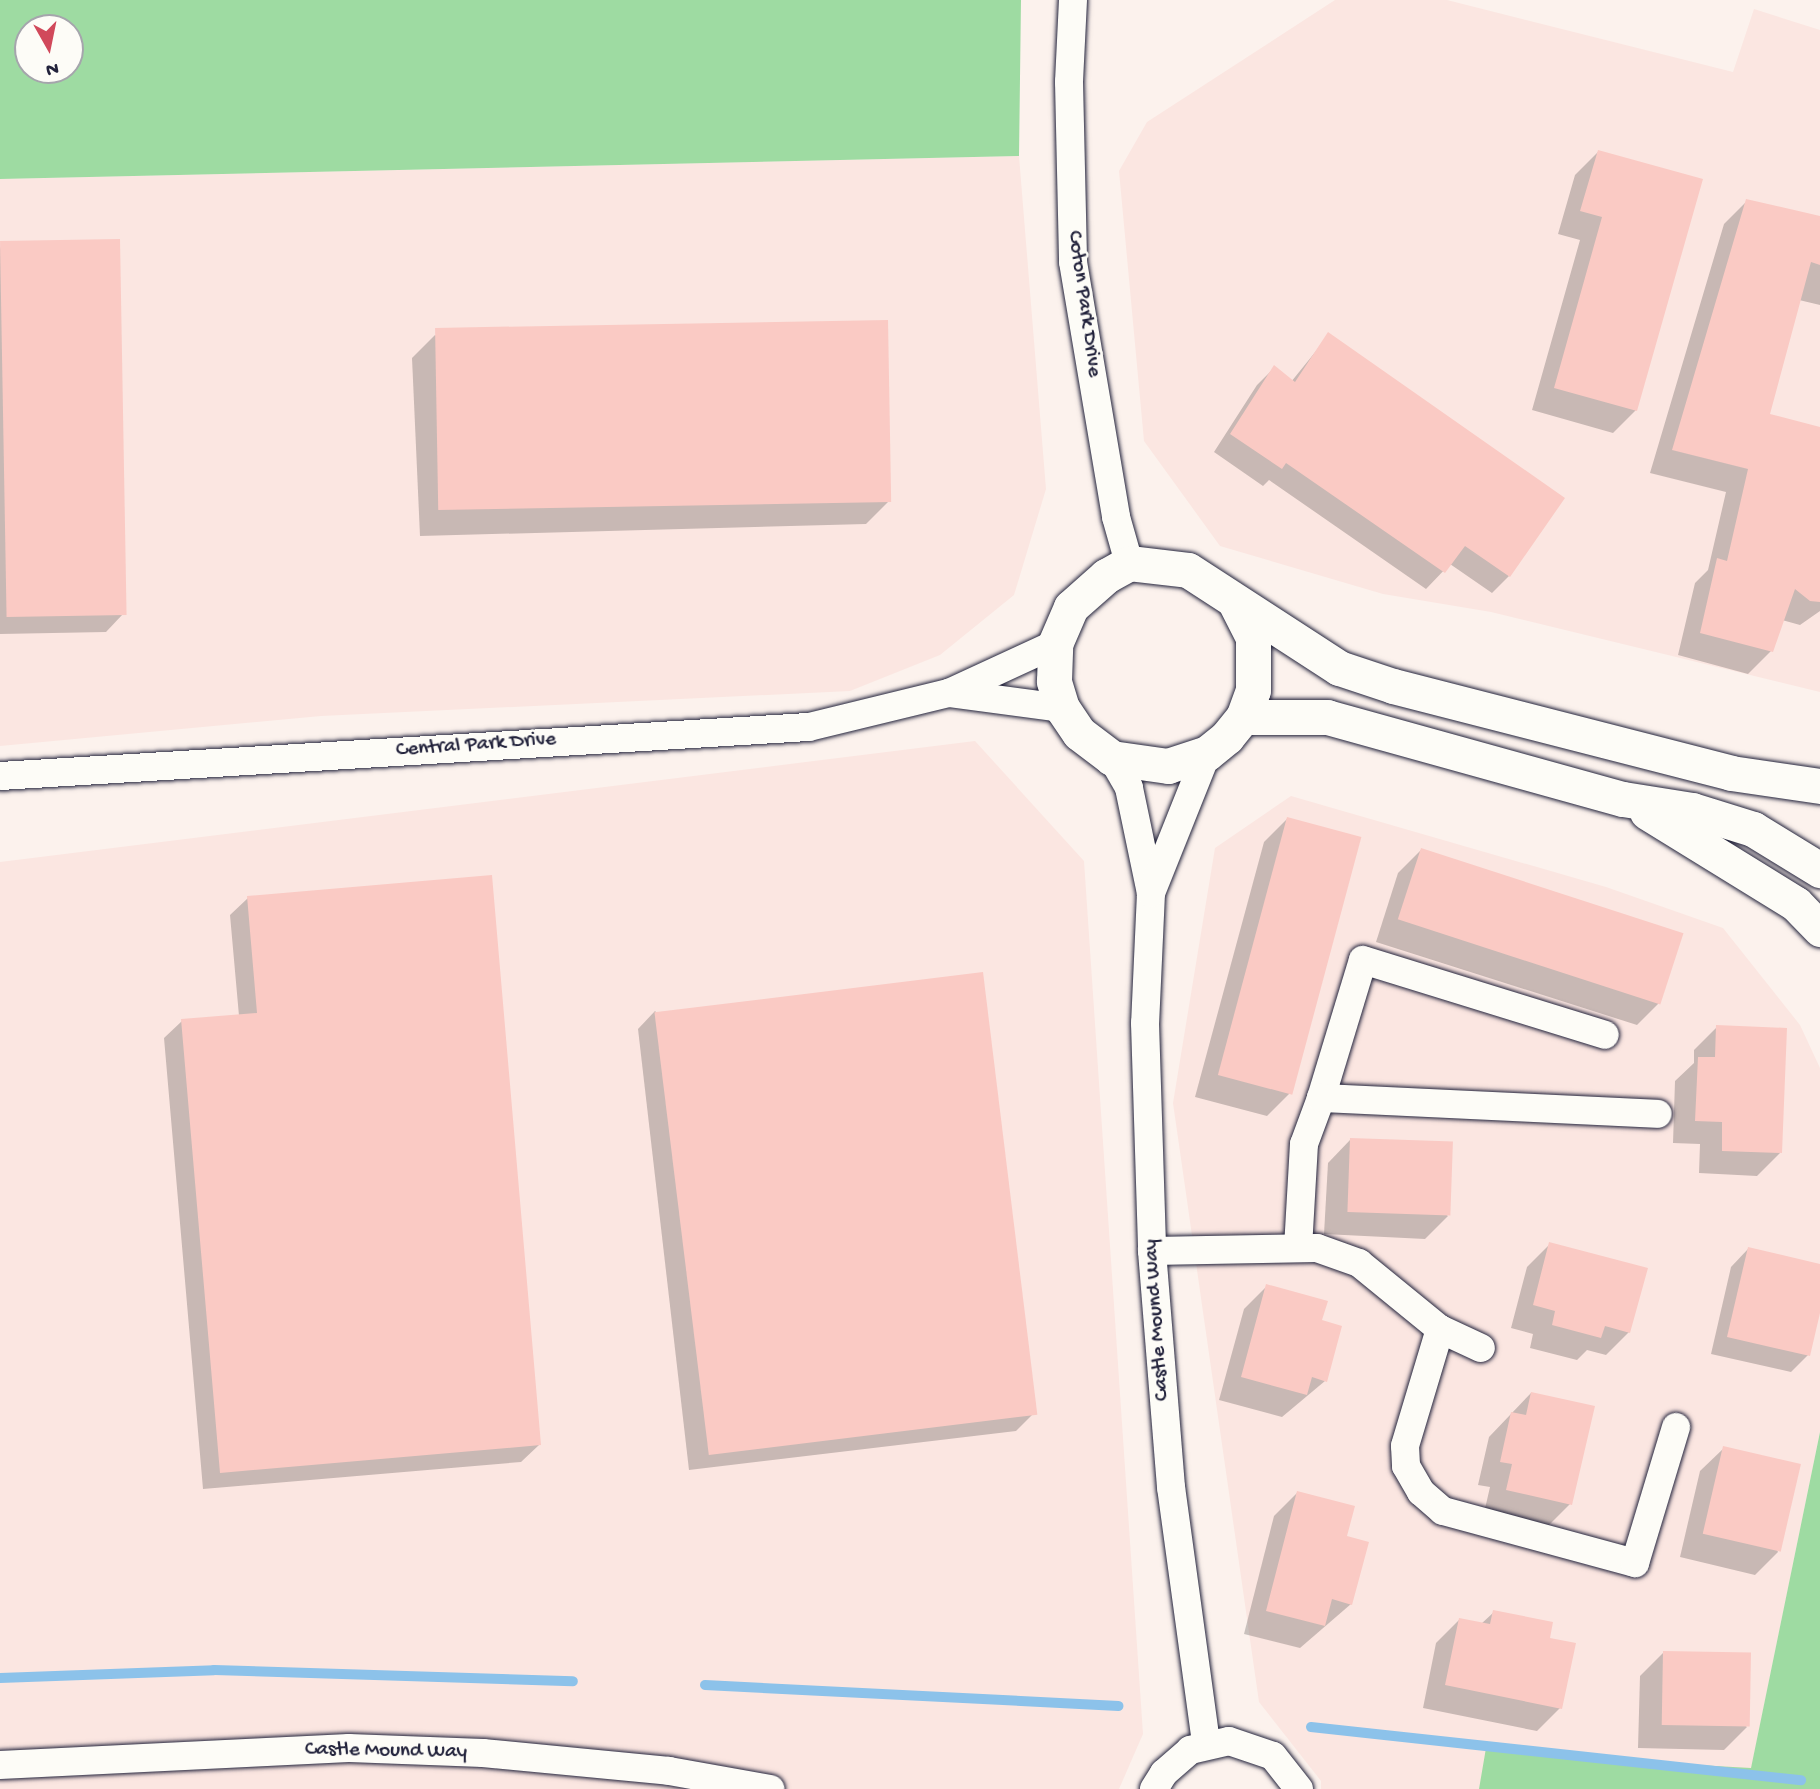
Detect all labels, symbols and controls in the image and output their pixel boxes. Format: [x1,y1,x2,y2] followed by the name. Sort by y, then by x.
[14,14,84,84] north arrow
[44,56,60,81] text: N
[1060,229,1106,379] street label: Coton Park Drive
[395,728,557,764] street label: Central Park Drive
[1140,1238,1176,1402] street label: Castle Mound Way
[305,1738,467,1766] street label: Castle Mound Way

